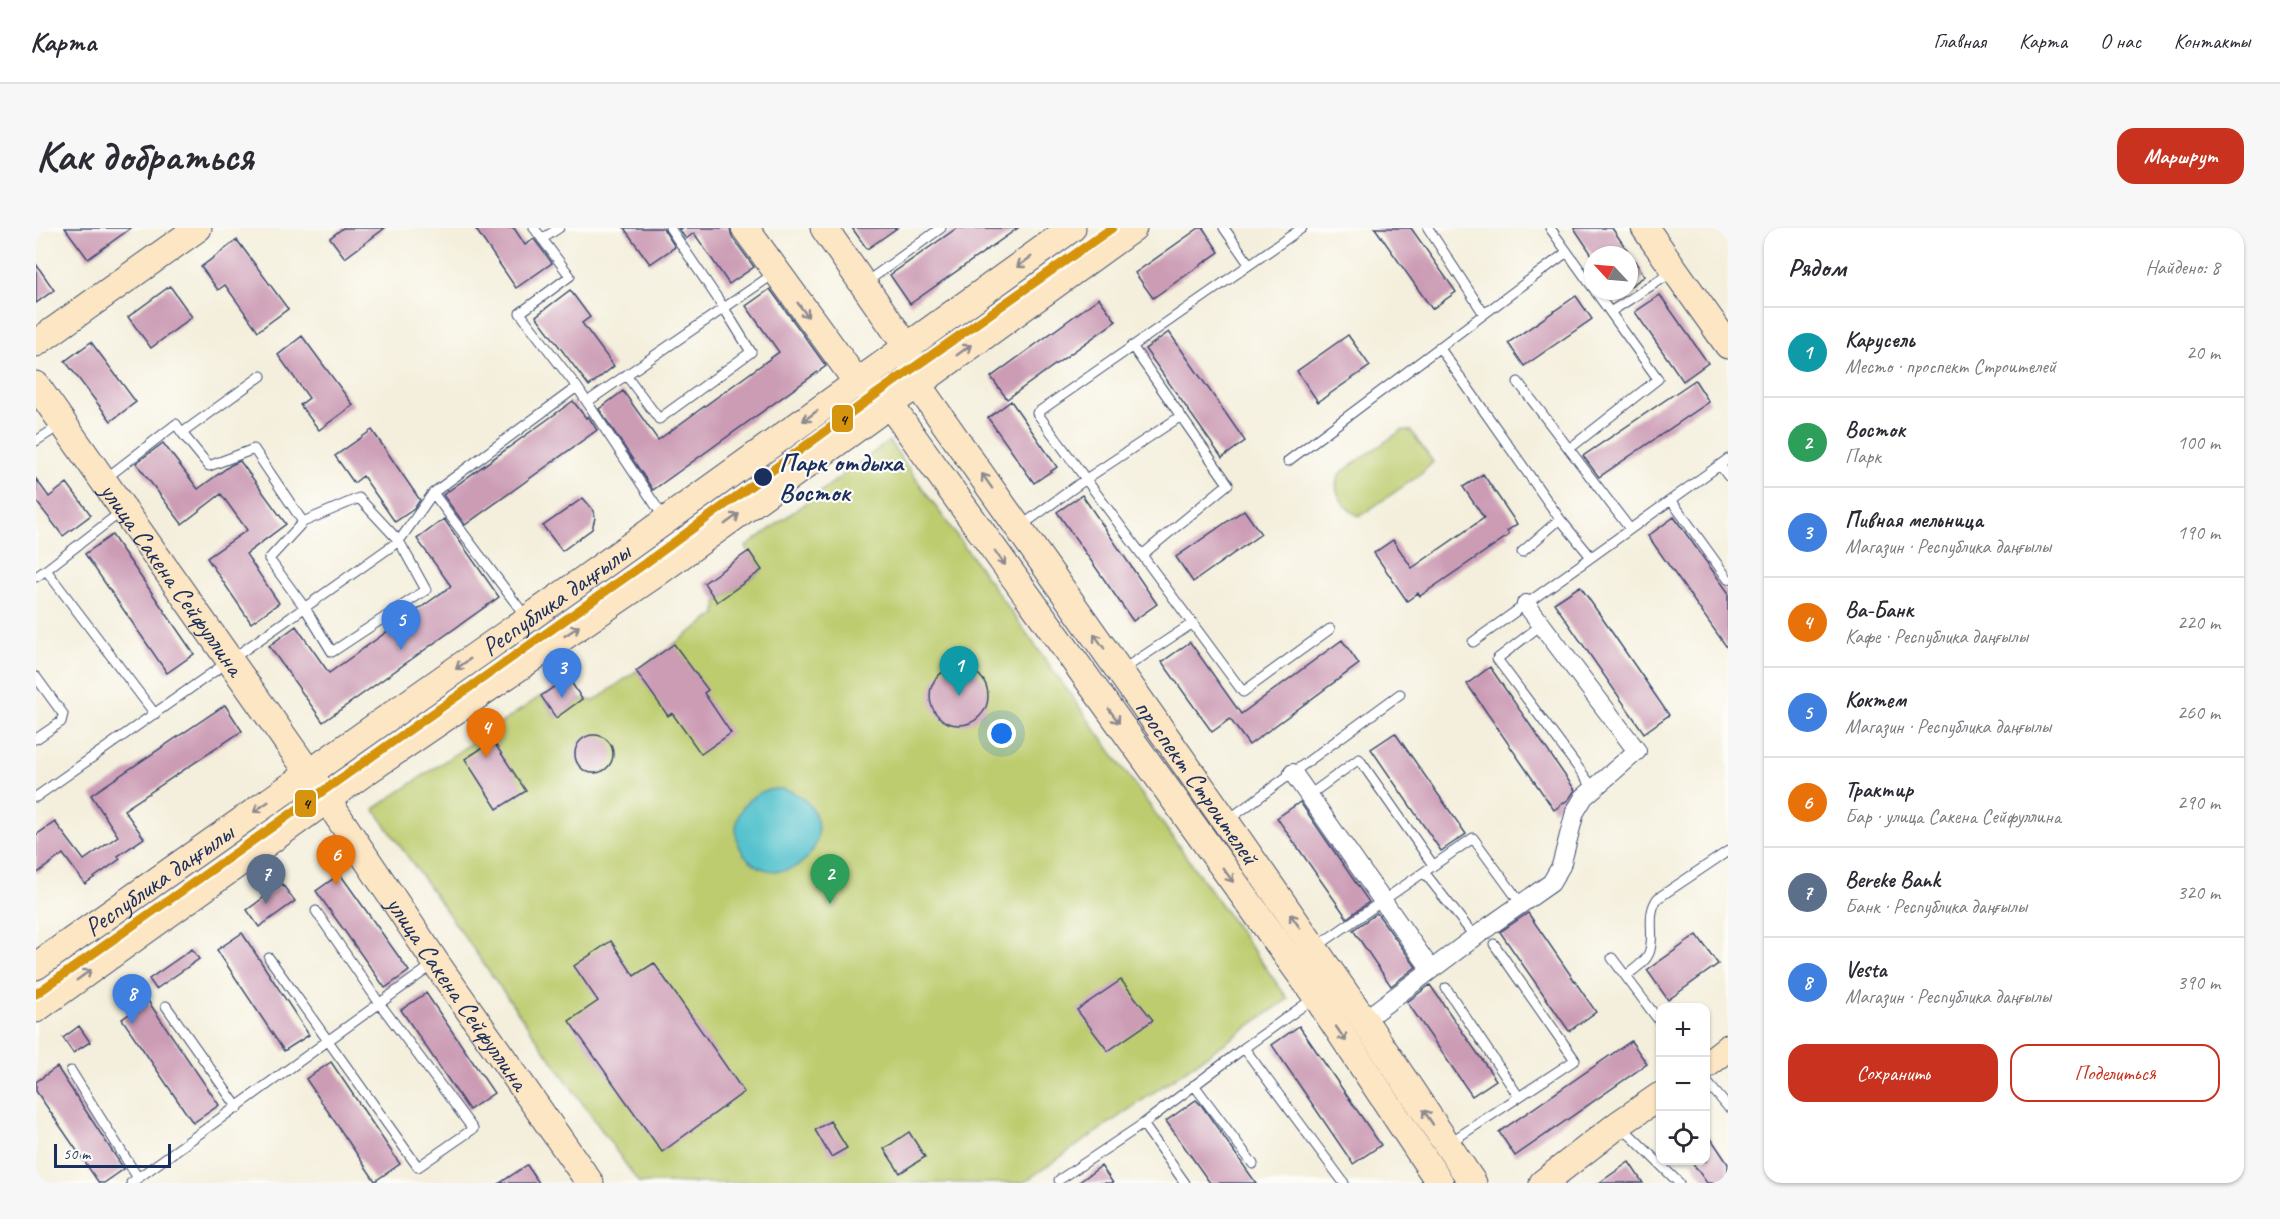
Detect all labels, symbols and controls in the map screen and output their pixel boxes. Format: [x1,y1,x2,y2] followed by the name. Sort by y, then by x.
[30,24,97,59] text: Карта
[1933,28,1986,54] text: Главная
[2019,28,2067,54] text: Карта
[2100,28,2141,54] text: О нас
[2174,28,2250,54] text: Контакты
[2117,128,2244,184] button: Маршрут
[36,130,253,183] text: Как добраться
[1584,246,1638,300] north arrow
[1788,251,1846,284] text: Рядом
[2145,255,2220,280] text: Найдено: 8
[1017,256,1033,268] one-way arrow
[797,301,809,317] one-way arrow
[1845,326,1915,354] text: Карусель
[1803,340,1812,365] text: 1
[2186,340,2220,365] text: 20 m
[955,344,971,356] one-way arrow
[1845,354,2056,379] text: Место · проспект Строителей
[831,404,854,433] line badge: 4
[802,410,818,423] one-way arrow
[839,410,848,430] text: 4
[1845,416,1905,444] text: Восток
[1803,430,1812,455] text: 2
[2177,430,2220,455] text: 100 m
[1845,444,1881,469] text: Парк
[779,446,905,509] place label: Парк отдыха Восток
[752,466,774,488] marker: Парк отдыха Восток
[91,474,253,684] street label: улица Сакена Сейфуллина
[980,474,993,490] one-way arrow
[1845,506,1983,534] text: Пивная мельница
[723,513,739,525] one-way arrow
[1803,520,1812,545] text: 3
[2177,520,2220,545] text: 190 m
[475,534,638,664] street label: Республика даңғылы
[1845,534,2051,559] text: Магазин · Республика даңғылы
[994,550,1006,566] one-way arrow
[1845,596,1913,624] text: Ва-Банк
[382,600,421,650] pin: 5
[1803,610,1812,635] text: 4
[2177,610,2220,635] text: 220 m
[563,624,580,636] one-way arrow
[1845,624,2028,649] text: Кафе · Республика даңғылы
[1093,633,1105,650] one-way arrow
[940,646,978,696] pin: 1
[542,648,582,698] pin: 3
[455,658,472,670] one-way arrow
[1845,686,1906,714] text: Коктем
[1127,693,1268,873] street label: проспект Строителей
[1803,700,1812,725] text: 5
[2177,700,2220,725] text: 260 m
[466,708,506,758] pin: 4
[1108,708,1120,724] one-way arrow
[1845,714,2051,739] text: Магазин · Республика даңғылы
[987,719,1016,748] your location
[1845,776,1913,804] text: Трактир
[294,789,317,818] line badge: 4
[1803,790,1812,815] text: 6
[2177,790,2220,815] text: 290 m
[302,794,311,814] text: 4
[254,801,270,813] one-way arrow
[1845,804,2061,829] text: Бар · улица Сакена Сейфуллина
[78,815,242,944] street label: Республика даңғылы
[316,836,356,885] pin: 6
[246,854,286,904] pin: 7
[810,854,850,904] pin: 2
[1222,866,1235,882] one-way arrow
[1845,866,1940,894] text: Bereke Bank
[1803,880,1812,905] text: 7
[2177,880,2220,905] text: 320 m
[378,888,537,1099] street label: улица Сакена Сейфуллина
[1845,894,2027,919] text: Банк · Республика даңғылы
[1289,913,1301,930] one-way arrow
[1845,956,1886,984] text: Vesta
[75,968,91,981] one-way arrow
[1803,970,1812,995] text: 8
[2177,970,2220,995] text: 390 m
[112,974,152,1024] pin: 8
[1845,984,2051,1009] text: Магазин · Республика даңғылы
[1656,1003,1710,1165] map controls
[1656,1003,1710,1057] button: +
[1335,1025,1347,1041] one-way arrow
[1788,1044,1998,1102] button: Сохранить
[2010,1044,2220,1102] button: Поделиться
[1656,1057,1710,1111] button: −
[1422,1109,1434,1126] one-way arrow
[1656,1111,1710,1165] button: locate
[54,1141,171,1168] scale bar
[63,1144,90,1164] text: 50 m

